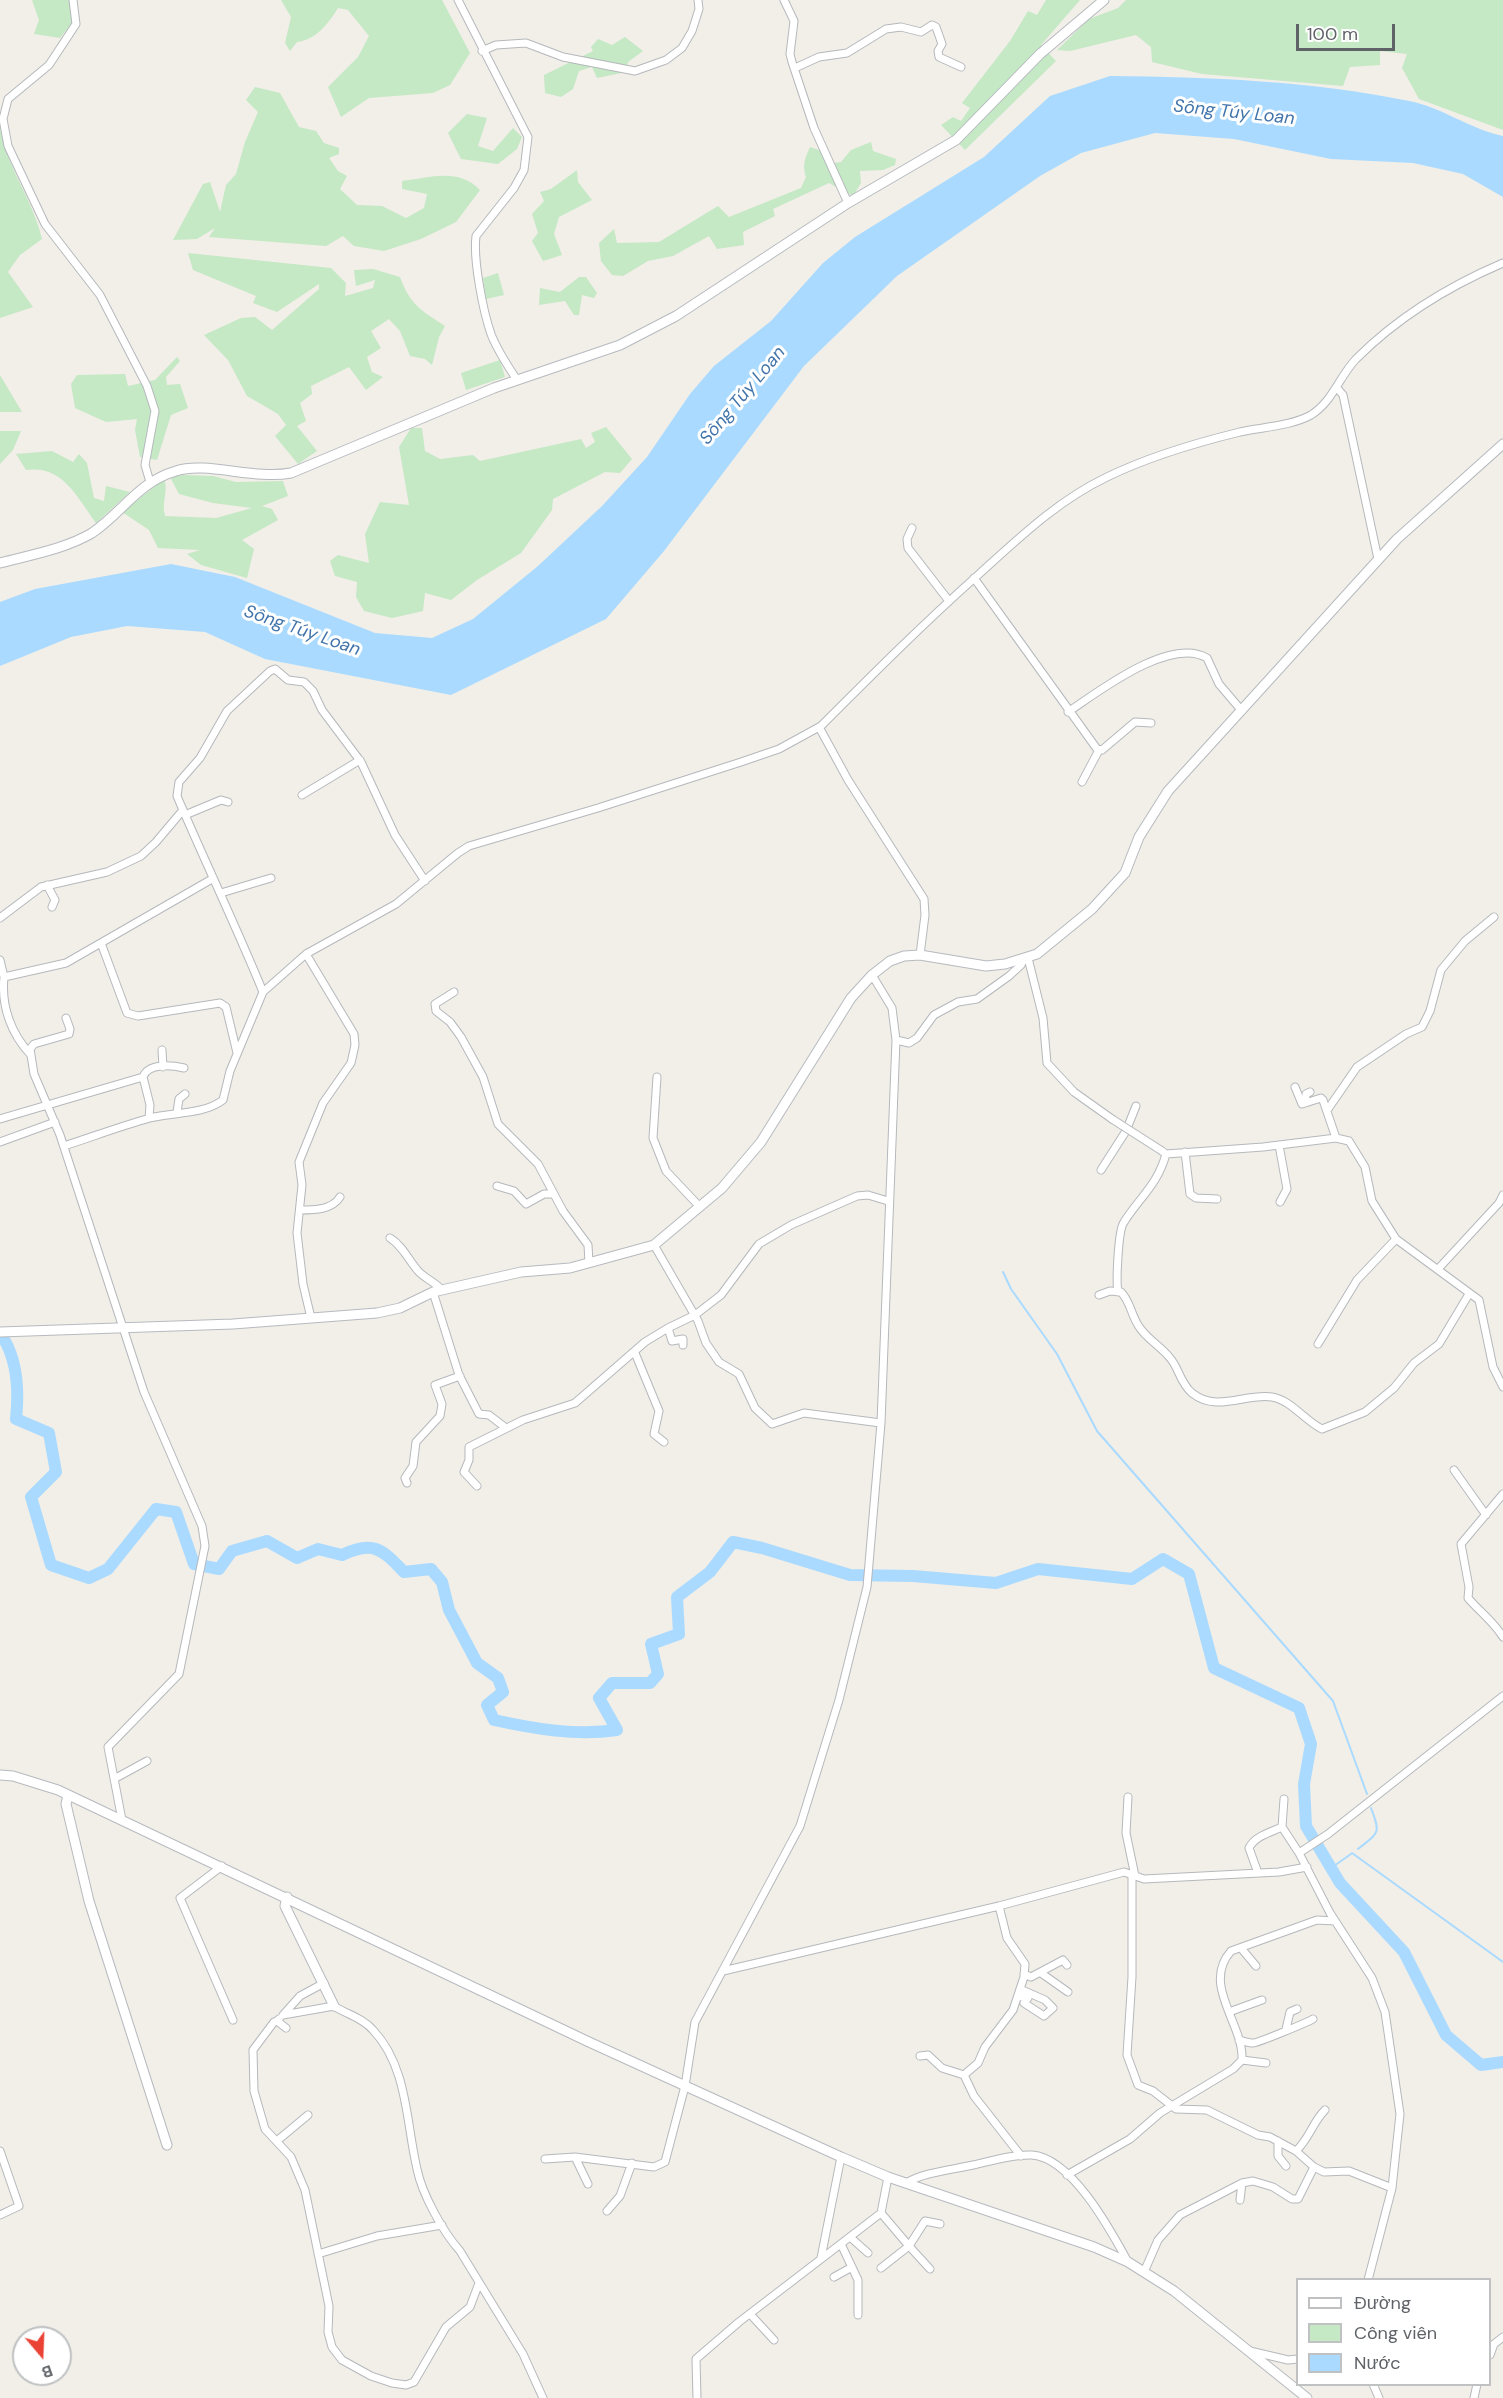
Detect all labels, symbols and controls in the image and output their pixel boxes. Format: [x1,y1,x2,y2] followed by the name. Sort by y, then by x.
[1299,12,1398,50] scale bar
[1307,22,1358,46] text: 100 m
[1172,96,1296,130] water label: Sông Túy Loan
[696,342,790,450] water label: Sông Túy Loan
[241,601,363,661] water label: Sông Túy Loan
[1296,2278,1491,2386] legend
[1354,2291,1411,2315] text: Đường
[1354,2321,1437,2345] text: Công viên
[12,2326,72,2386] north arrow
[1354,2351,1401,2375] text: Nước
[39,2360,56,2383] text: B

